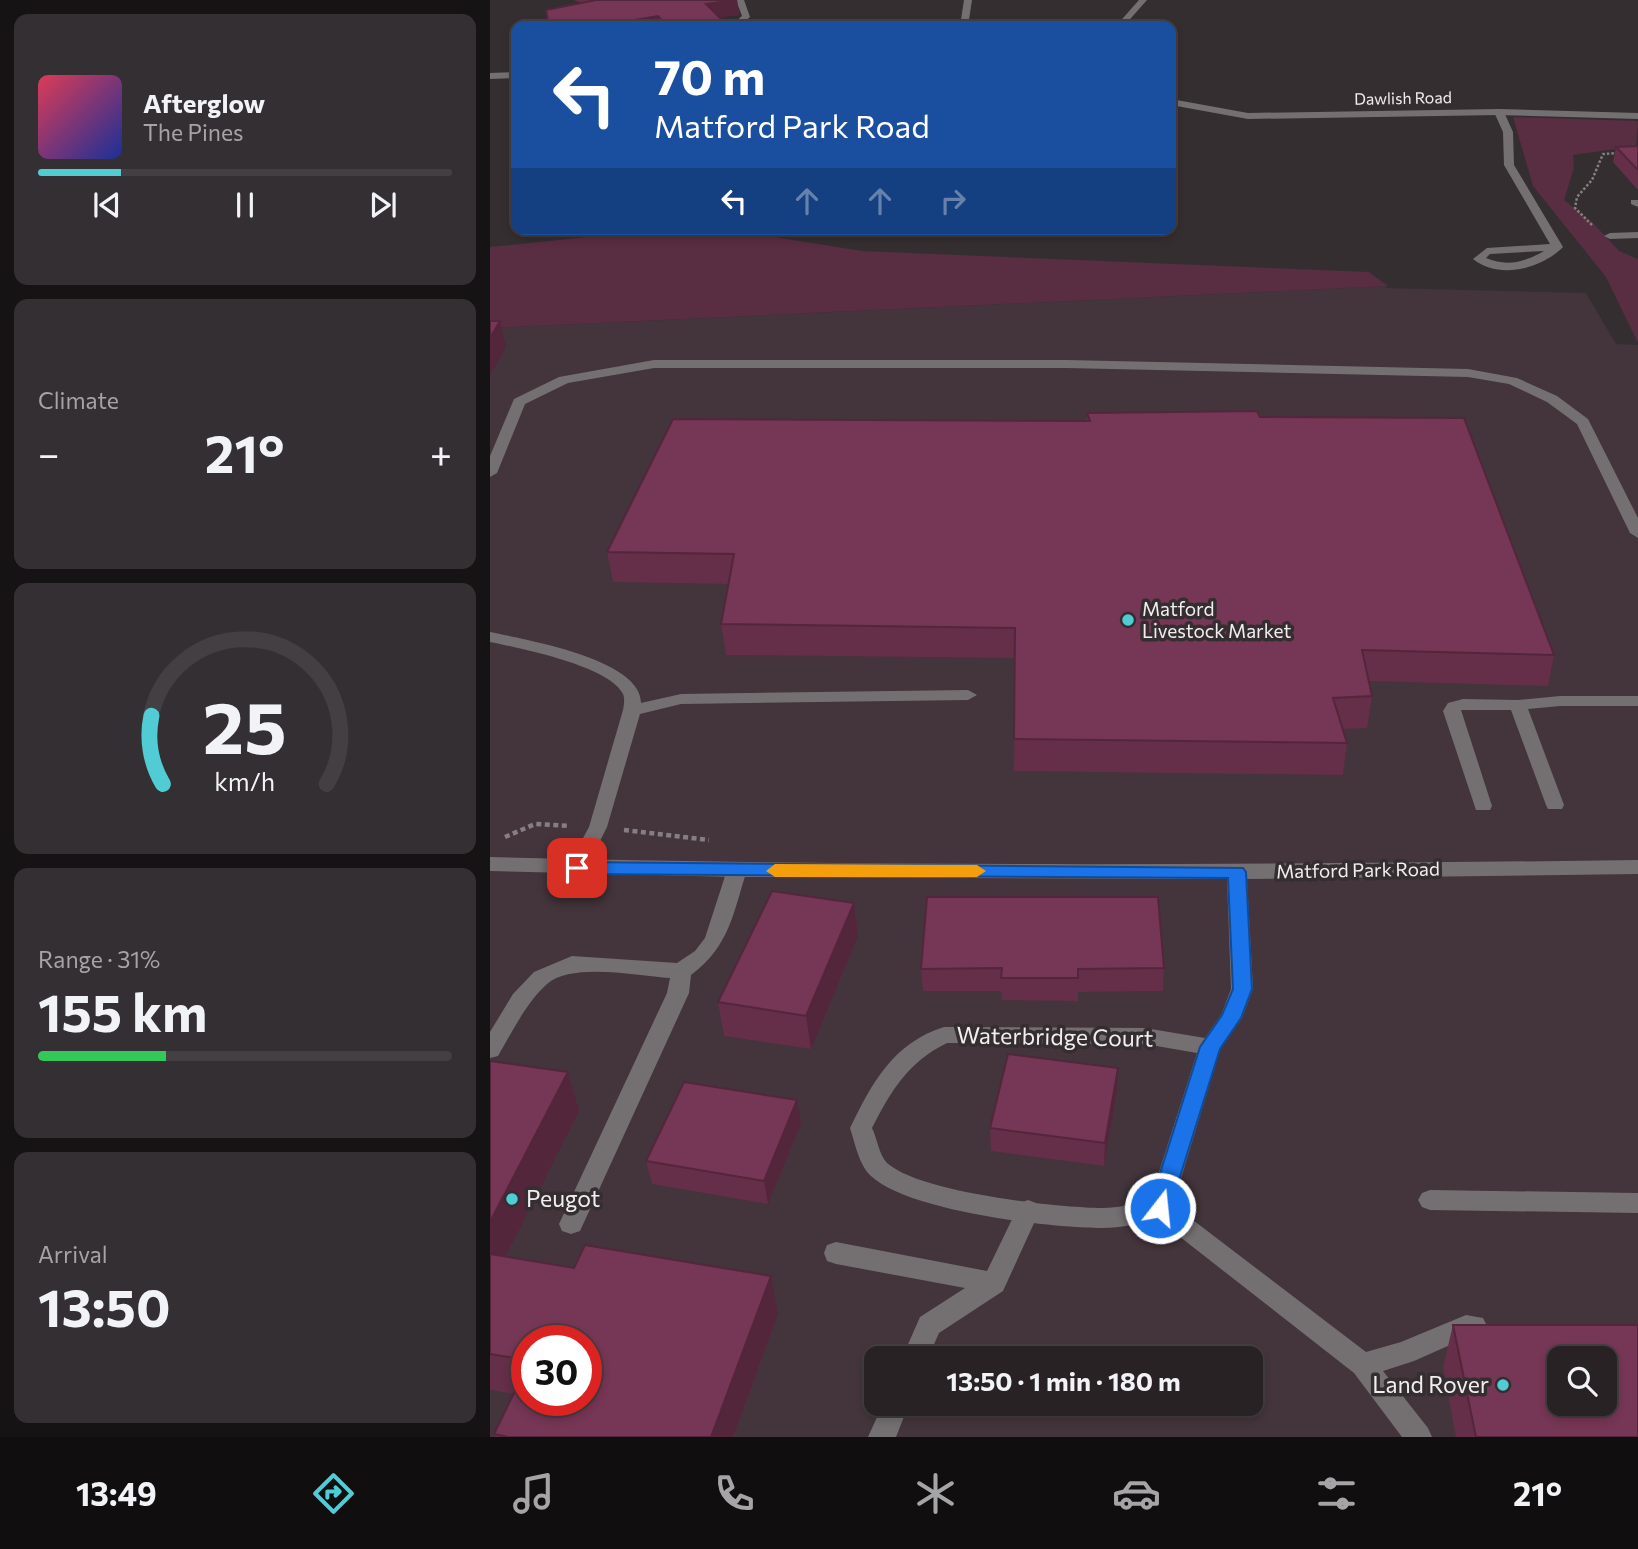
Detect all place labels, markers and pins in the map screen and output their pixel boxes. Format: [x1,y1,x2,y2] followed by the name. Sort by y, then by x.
[1142,597,1291,642] place label: Matford Livestock Market
[1120,612,1136,628] marker: Matford Livestock Market
[547,838,607,898] pin
[526,1184,600,1212] place label: Peugot
[504,1191,520,1207] marker: Peugot
[1372,1370,1489,1398] place label: Land Rover
[1495,1377,1511,1393] marker: Land Rover

